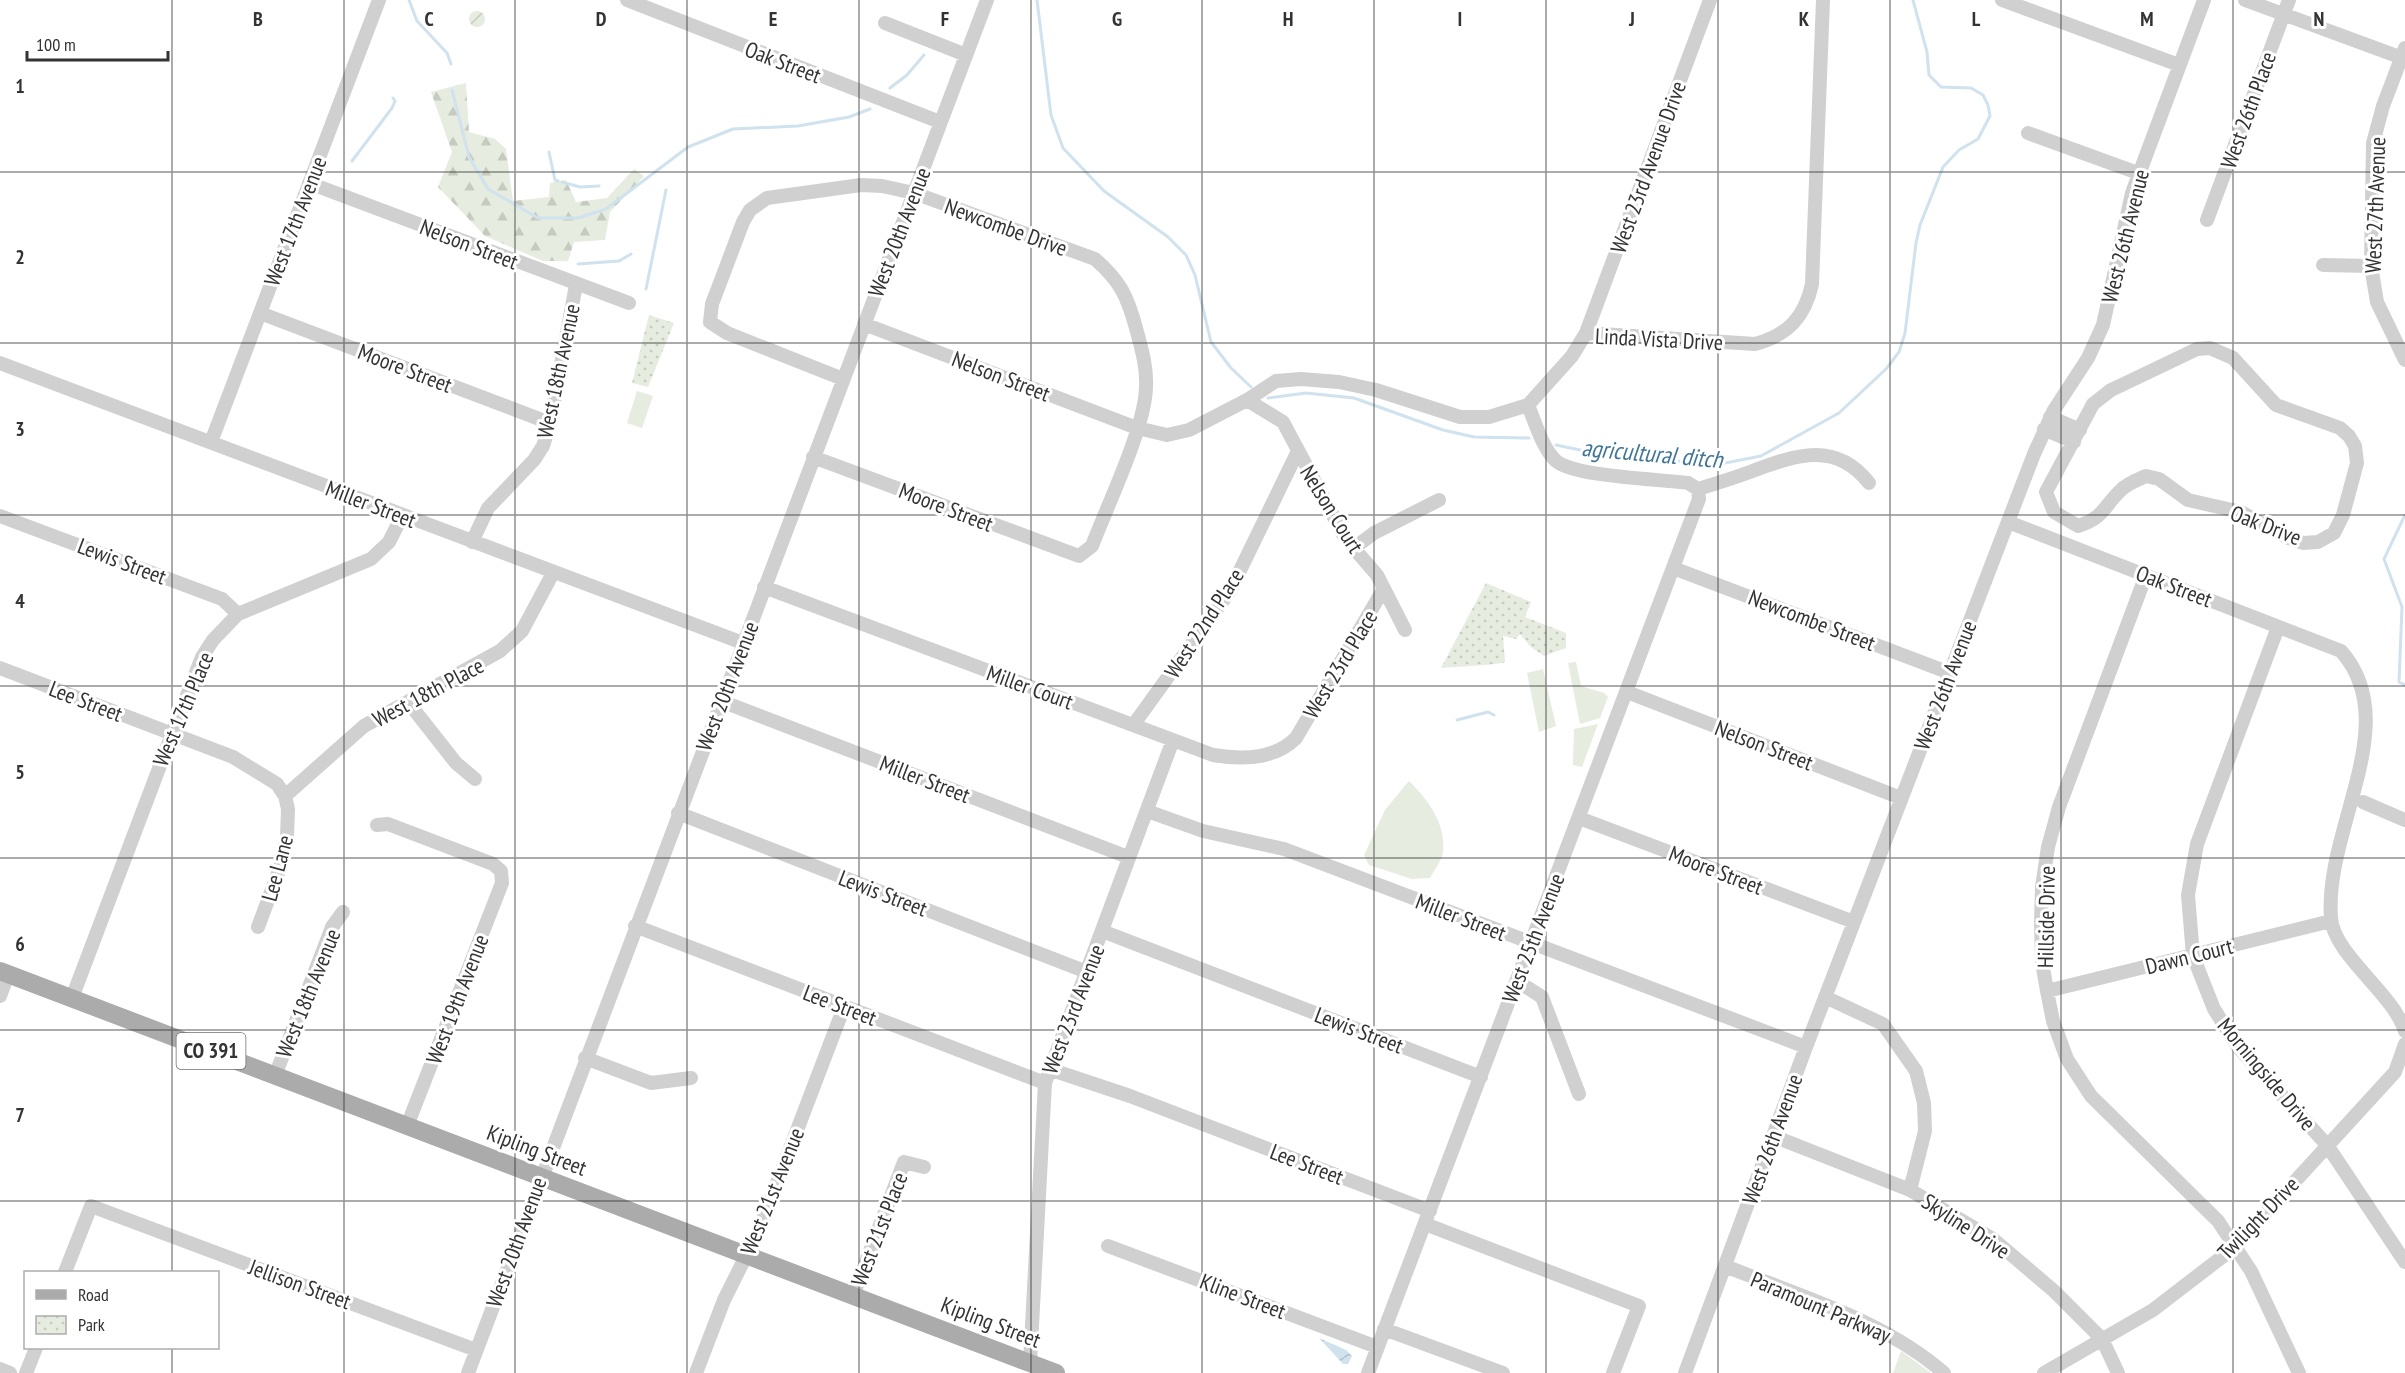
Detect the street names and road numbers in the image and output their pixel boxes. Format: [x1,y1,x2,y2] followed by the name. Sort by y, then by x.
[741,35,825,89] street label: Oak Street
[2214,48,2282,172] street label: West 26th Place
[1604,77,1692,257] street label: West 23rd Avenue Drive
[2359,136,2391,274] street label: West 27th Avenue
[258,152,332,290] street label: West 17th Avenue
[861,163,937,301] street label: West 20th Avenue
[2095,166,2155,306] street label: West 26th Avenue
[941,192,1071,262] street label: Newcombe Drive
[416,212,522,276] street label: Nelson Street
[530,301,586,441] street label: West 18th Avenue
[1594,322,1724,356] street label: Linda Vista Drive
[354,337,456,399] street label: Moore Street
[948,344,1054,408] street label: Nelson Street
[1294,460,1370,558] street label: Nelson Court
[322,474,420,534] street label: Miller Street
[895,476,997,538] street label: Moore Street
[2227,499,2305,551] street label: Oak Drive
[74,531,170,591] street label: Lewis Street
[2132,559,2216,613] street label: Oak Street
[1158,563,1250,683] street label: West 22nd Place
[1745,583,1879,657] street label: Newcombe Street
[1297,605,1383,723] street label: West 23rd Place
[1907,616,1983,754] street label: West 26th Avenue
[689,617,765,755] street label: West 20th Avenue
[146,648,220,770] street label: West 17th Place
[368,651,488,733] street label: West 18th Place
[983,658,1077,716] street label: Miller Court
[45,674,127,728] street label: Lee Street
[1711,713,1817,777] street label: Nelson Street
[876,749,974,809] street label: Miller Street
[255,832,299,904] street label: Lee Lane
[1665,839,1767,901] street label: Moore Street
[835,863,931,923] street label: Lewis Street
[2031,866,2061,968] street label: Hillside Drive
[1495,869,1571,1007] street label: West 25th Avenue
[1412,887,1510,947] street label: Miller Street
[269,924,347,1062] street label: West 18th Avenue
[419,930,495,1068] street label: West 19th Avenue
[2143,932,2235,980] street label: Dawn Court
[1036,940,1110,1078] street label: West 23rd Avenue
[799,978,881,1032] street label: Lee Street
[1311,1000,1407,1060] street label: Lewis Street
[2212,1012,2322,1136] street label: Morningside Drive
[176,1033,246,1069] road number: CO 391
[1736,1070,1808,1208] street label: West 26th Avenue
[483,1118,591,1182] street label: Kipling Street
[734,1124,810,1258] street label: West 21st Avenue
[1266,1137,1348,1191] street label: Lee Street
[845,1168,913,1290] street label: West 21st Place
[2211,1170,2305,1266] street label: Twilight Drive
[480,1173,552,1311] street label: West 20th Avenue
[1917,1187,2015,1265] street label: Skyline Drive
[244,1252,355,1315] street label: Jellison Street
[1747,1265,1896,1349] street label: Paramount Parkway
[1196,1267,1290,1325] street label: Kline Street
[937,1290,1045,1354] street label: Kipling Street

